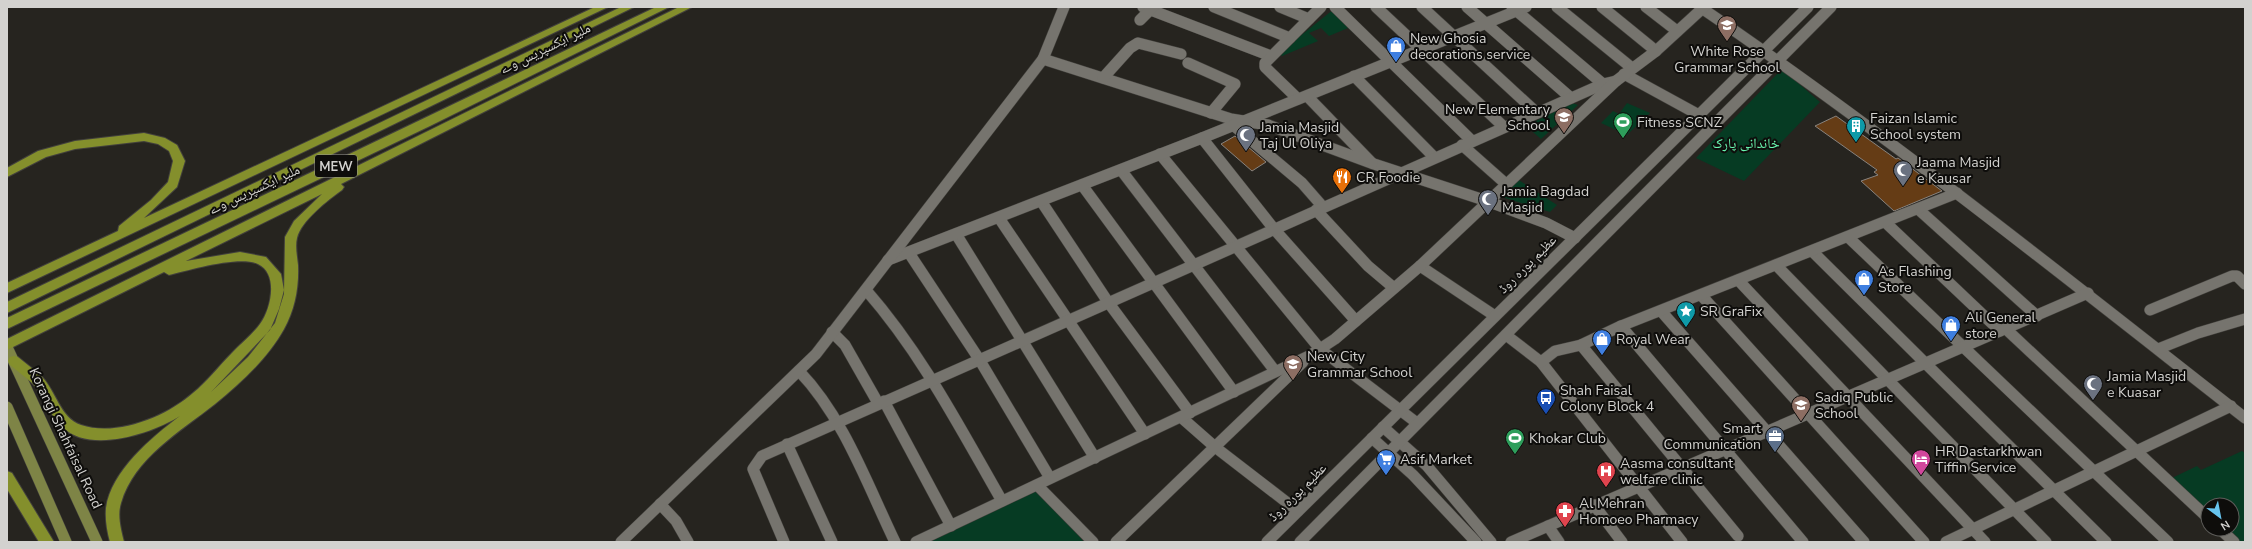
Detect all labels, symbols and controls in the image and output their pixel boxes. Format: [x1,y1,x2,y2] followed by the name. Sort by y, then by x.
[1716,14,1738,42] school or university icon: White Rose Grammar School
[497,18,594,79] street label: ملیر ایکسپریس وے
[1410,29,1530,64] place label: New Ghosia decorations service
[1385,35,1407,63] shop icon: New Ghosia decorations service
[1674,42,1780,77] place label: White Rose Grammar School
[1445,100,1551,135] place label: New Elementary School
[1553,106,1575,134] school or university icon: New Elementary School
[1870,109,1961,144] place label: Faizan Islamic School system
[1612,111,1634,139] sports icon: Fitness SCNZ
[1637,113,1722,132] place label: Fitness SCNZ
[1845,115,1867,143] building icon: Faizan Islamic School system
[1259,118,1339,153] place label: Jamia Masjid Taj Ul Oliya
[1235,124,1257,152] mosque icon: Jamia Masjid Taj Ul Oliya
[1712,134,1780,153] park label: خاندانی پارک
[1916,153,2000,188] place label: Jaama Masjid e Kausar
[315,155,357,177] road number: MEW
[1892,159,1914,187] mosque icon: Jaama Masjid e Kausar
[205,160,303,219] street label: ملیر ایکسپریس وے
[1331,166,1353,194] restaurant icon: CR Foodie
[1356,168,1420,187] place label: CR Foodie
[1501,182,1589,217] place label: Jamia Bagdad Masjid
[1477,188,1499,216] mosque icon: Jamia Bagdad Masjid
[1494,231,1561,298] street label: عظیم پورہ روڈ
[1878,262,1952,297] place label: As Flashing Store
[1853,268,1875,296] shop icon: As Flashing Store
[1675,300,1697,328] place icon: SR GraFix
[1700,302,1763,321] place label: SR GraFix
[1965,308,2037,343] place label: Ali General store
[1940,314,1962,342] shop icon: Ali General store
[1591,328,1613,356] shop icon: Royal Wear
[1616,330,1690,349] place label: Royal Wear
[1307,347,1413,382] place label: New City Grammar School
[1282,353,1304,381] school or university icon: New City Grammar School
[25,365,107,512] street label: Korangi Shahfaisal Road
[2106,367,2186,402] place label: Jamia Masjid e Kuasar
[2082,373,2104,401] mosque icon: Jamia Masjid e Kuasar
[1560,381,1654,416] place label: Shah Faisal Colony Block 4
[1535,387,1557,415] bus stop icon: Shah Faisal Colony Block 4
[1815,388,1893,423] place label: Sadiq Public School
[1790,394,1812,422] school or university icon: Sadiq Public School
[1664,419,1761,454] place label: Smart Communication
[1764,425,1786,453] office icon: Smart Communication
[1504,427,1526,455] sports icon: Khokar Club
[1529,429,1606,448] place label: Khokar Club
[1935,442,2042,477] place label: HR Dastarkhwan Tiffin Service
[1375,448,1397,476] supermarket icon: Asif Market
[1910,448,1932,476] hotel icon: HR Dastarkhwan Tiffin Service
[1400,450,1472,469] place label: Asif Market
[1620,454,1733,489] place label: Aasma consultant welfare clinic
[1264,459,1331,526] street label: عظیم پورہ روڈ
[1595,460,1617,488] hospital icon: Aasma consultant welfare clinic
[1579,494,1699,529] place label: Al Mehran Homoeo Pharmacy
[2200,497,2240,537] north arrow
[1554,500,1576,528] pharmacy icon: Al Mehran Homoeo Pharmacy
[2218,517,2233,534] text: N

